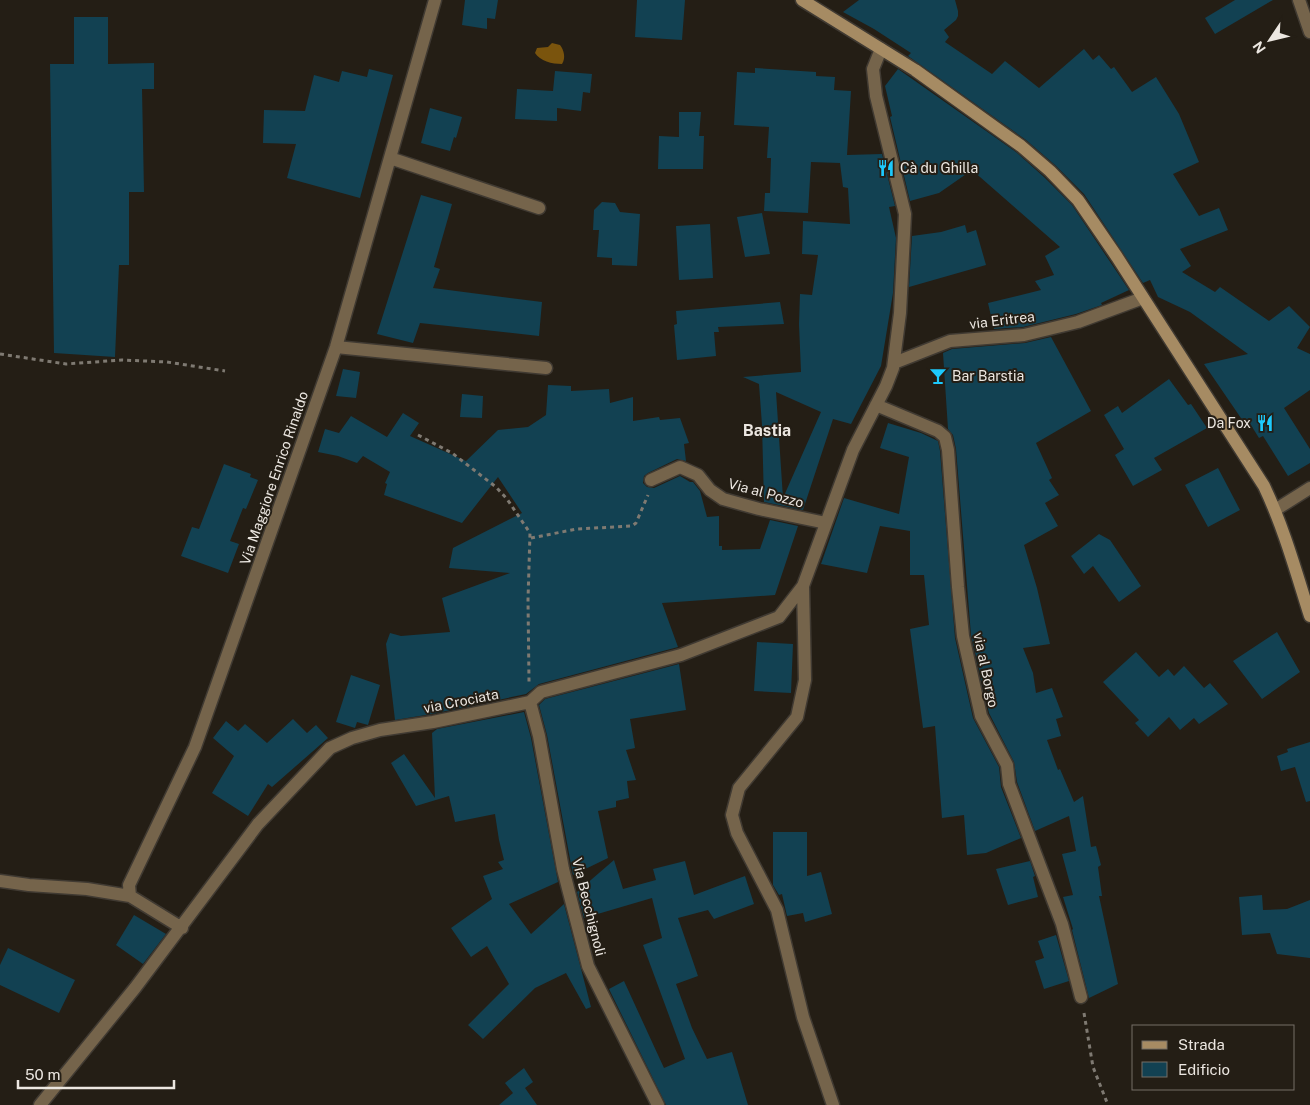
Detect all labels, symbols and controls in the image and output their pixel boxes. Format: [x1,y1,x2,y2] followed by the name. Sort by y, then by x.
[1245,15,1295,65] north arrow
[1250,38,1269,57] text: N
[876,158,896,178] restaurant icon: Cà du Ghilla
[900,160,978,176] place label: Cà du Ghilla
[969,308,1035,332] street label: via Eritrea
[928,366,948,386] bar icon: Bar Barstia
[952,368,1024,384] place label: Bar Barstia
[237,389,311,567] street label: Via Maggiore Enrico Rinaldo
[1255,413,1275,433] restaurant icon: Da Fox
[1207,415,1251,431] place label: Da Fox
[743,421,791,440] district label: Bastia
[727,475,806,511] street label: Via al Pozzo
[970,631,1002,709] street label: via al Borgo
[422,686,500,716] street label: via Crociata
[569,856,609,958] street label: Via Becchignoli
[1132,1025,1295,1090] legend
[1178,1036,1225,1053] text: Strada
[18,1058,174,1090] scale bar
[1178,1061,1230,1078] text: Edificio
[25,1066,60,1083] text: 50 m

